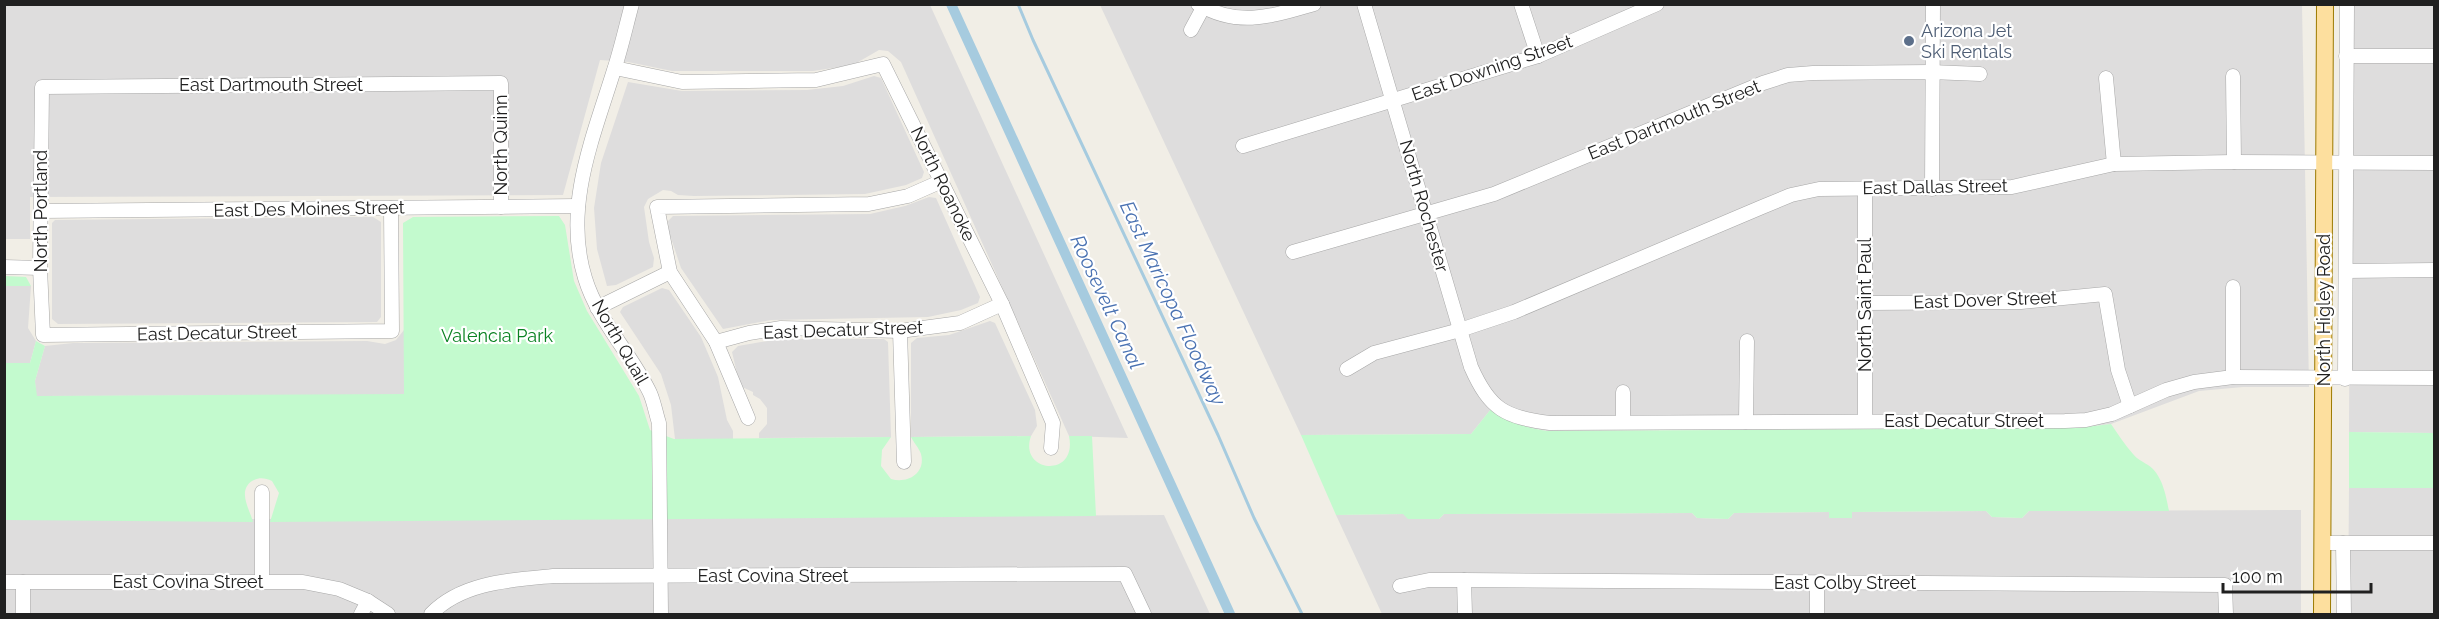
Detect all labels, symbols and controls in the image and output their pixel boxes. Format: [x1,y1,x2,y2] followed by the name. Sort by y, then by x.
[1921,20,2012,62] place label: Arizona Jet Ski Rentals
[1409,30,1575,105] street label: East Downing Street
[1902,34,1916,48] marker: Arizona Jet Ski Rentals
[179,74,363,95] street label: East Dartmouth Street
[1585,75,1763,164] street label: East Dartmouth Street
[490,95,511,195] street label: North Quinn
[907,123,980,245] street label: North Roanoke
[1396,137,1454,275] street label: North Rochester
[30,150,51,272] street label: North Portland
[1862,175,2008,198] street label: East Dallas Street
[213,196,405,221] street label: East Des Moines Street
[1115,197,1231,410] water label: East Maricopa Floodway
[1065,231,1149,373] water label: Roosevelt Canal
[2313,234,2334,386] street label: North Higley Road
[1854,238,1875,372] street label: North Saint Paul
[1913,287,2057,312] street label: East Dover Street
[588,295,653,388] street label: North Quail
[763,316,923,343] street label: East Decatur Street
[137,321,297,344] street label: East Decatur Street
[441,325,553,346] park label: Valencia Park
[1884,410,2044,431] street label: East Decatur Street
[2223,556,2372,594] scale bar
[697,565,849,586] street label: East Covina Street
[2232,566,2283,587] text: 100 m
[112,571,264,592] street label: East Covina Street
[1774,572,1916,593] street label: East Colby Street

